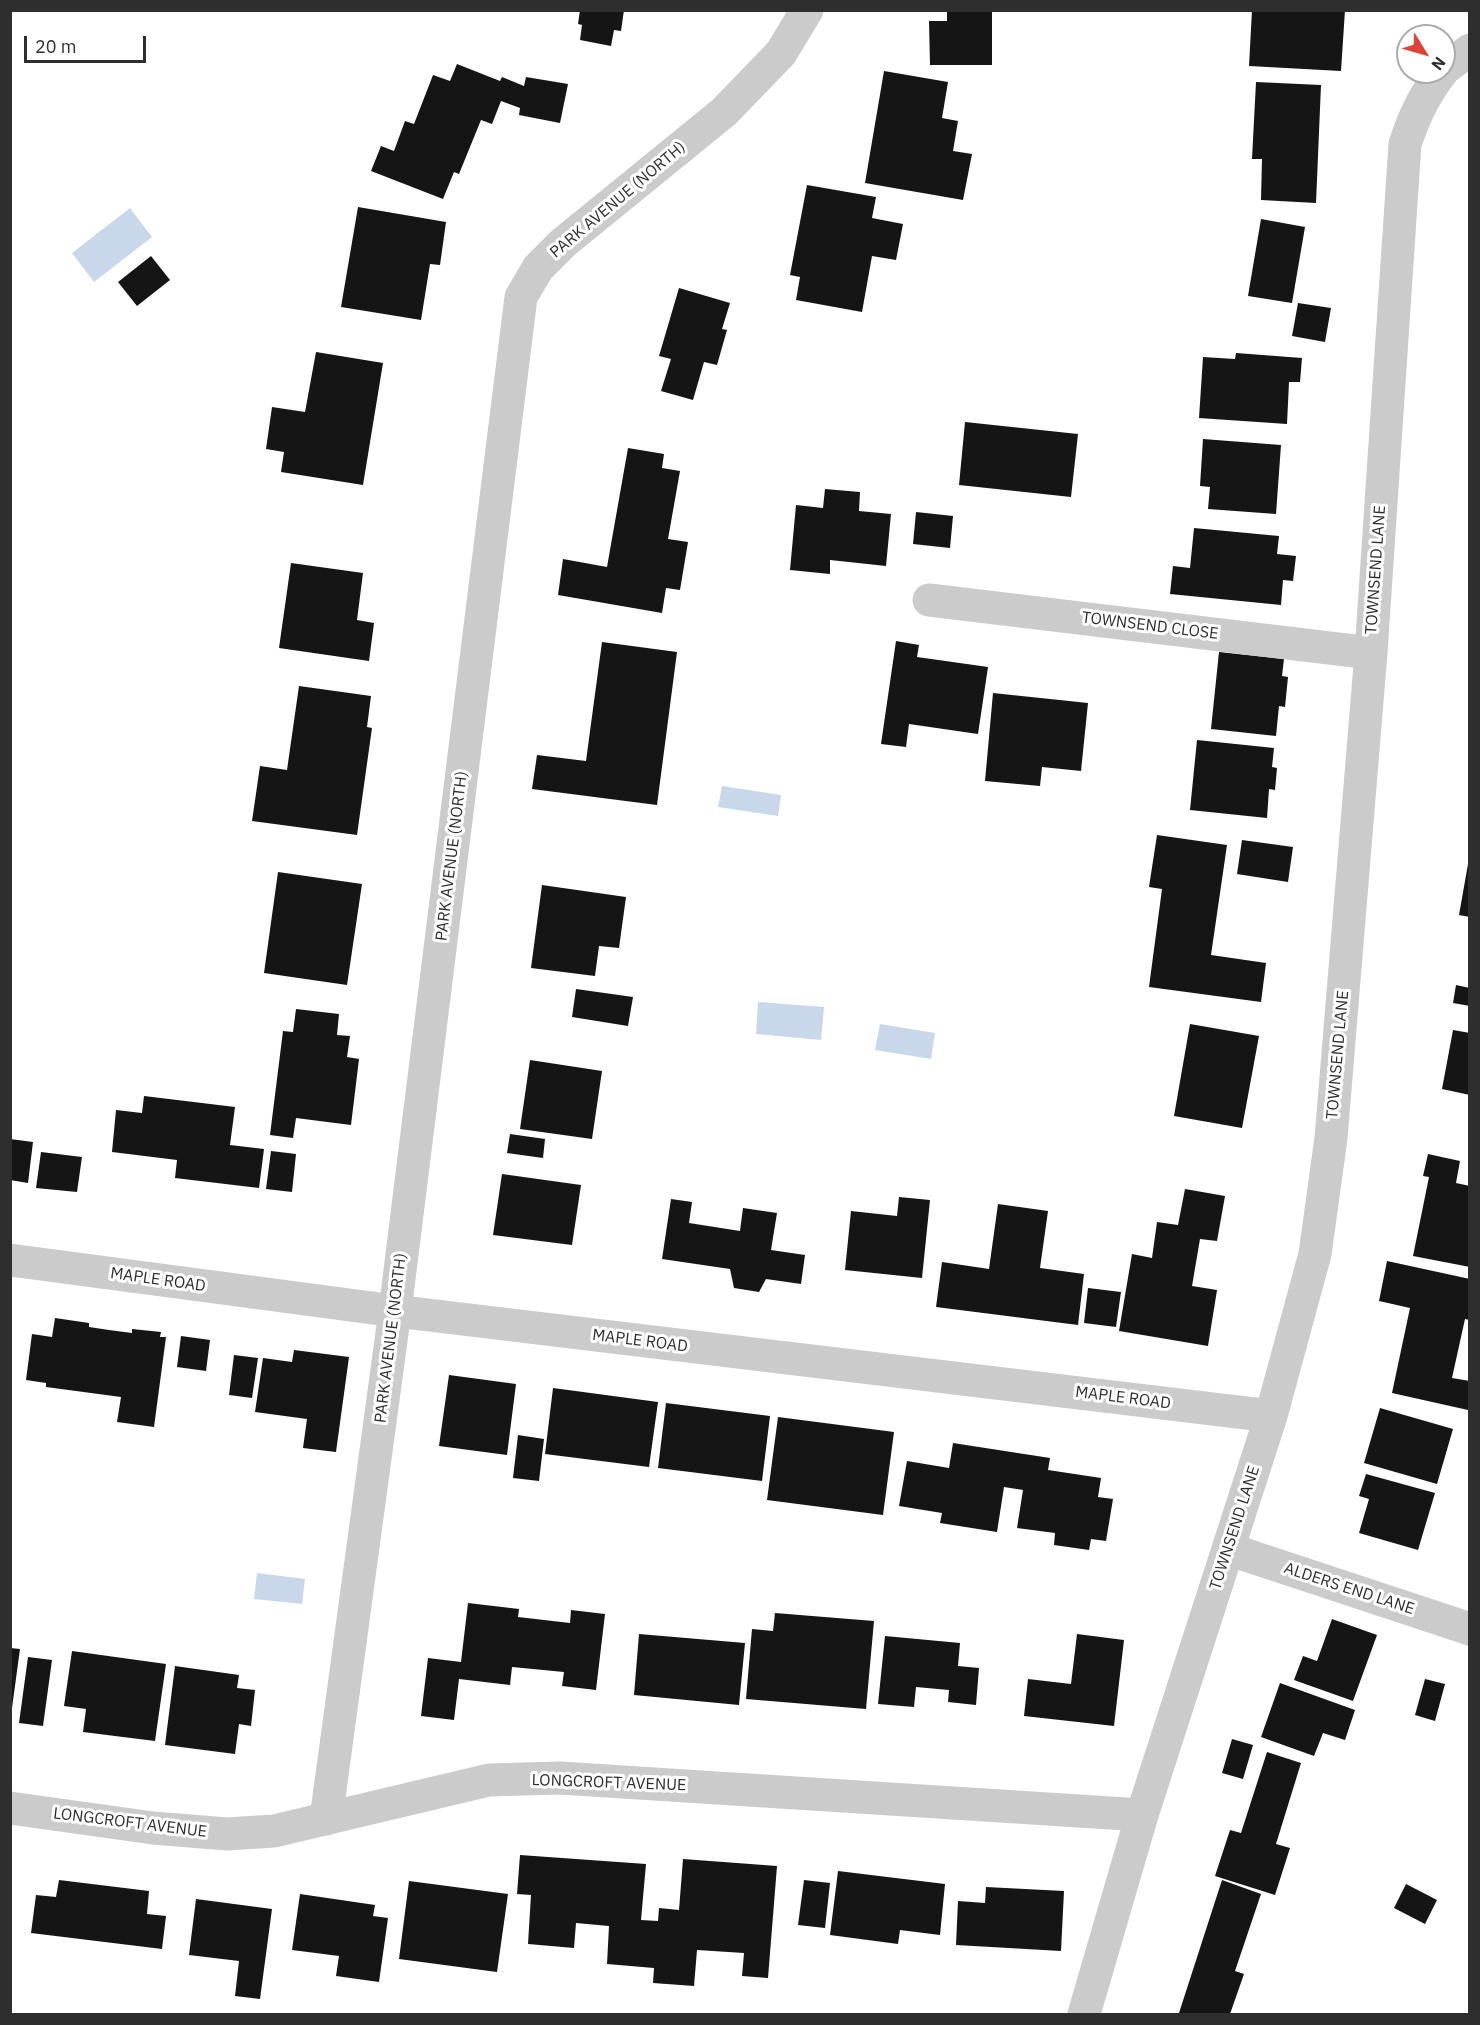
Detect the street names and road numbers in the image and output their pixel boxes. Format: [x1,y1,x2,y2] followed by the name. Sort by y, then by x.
[546,138,690,262] street label: PARK AVENUE (NORTH)
[1362,505,1390,635] street label: TOWNSEND LANE
[1081,608,1219,644] street label: TOWNSEND CLOSE
[432,770,472,942] street label: PARK AVENUE (NORTH)
[1323,990,1353,1120] street label: TOWNSEND LANE
[371,1252,411,1424] street label: PARK AVENUE (NORTH)
[109,1264,207,1296] street label: MAPLE ROAD
[591,1326,689,1356] street label: MAPLE ROAD
[1074,1383,1172,1413] street label: MAPLE ROAD
[1206,1464,1264,1592] street label: TOWNSEND LANE
[1281,1559,1417,1619] street label: ALDERS END LANE
[531,1771,687,1795] street label: LONGCROFT AVENUE
[52,1804,208,1842] street label: LONGCROFT AVENUE

